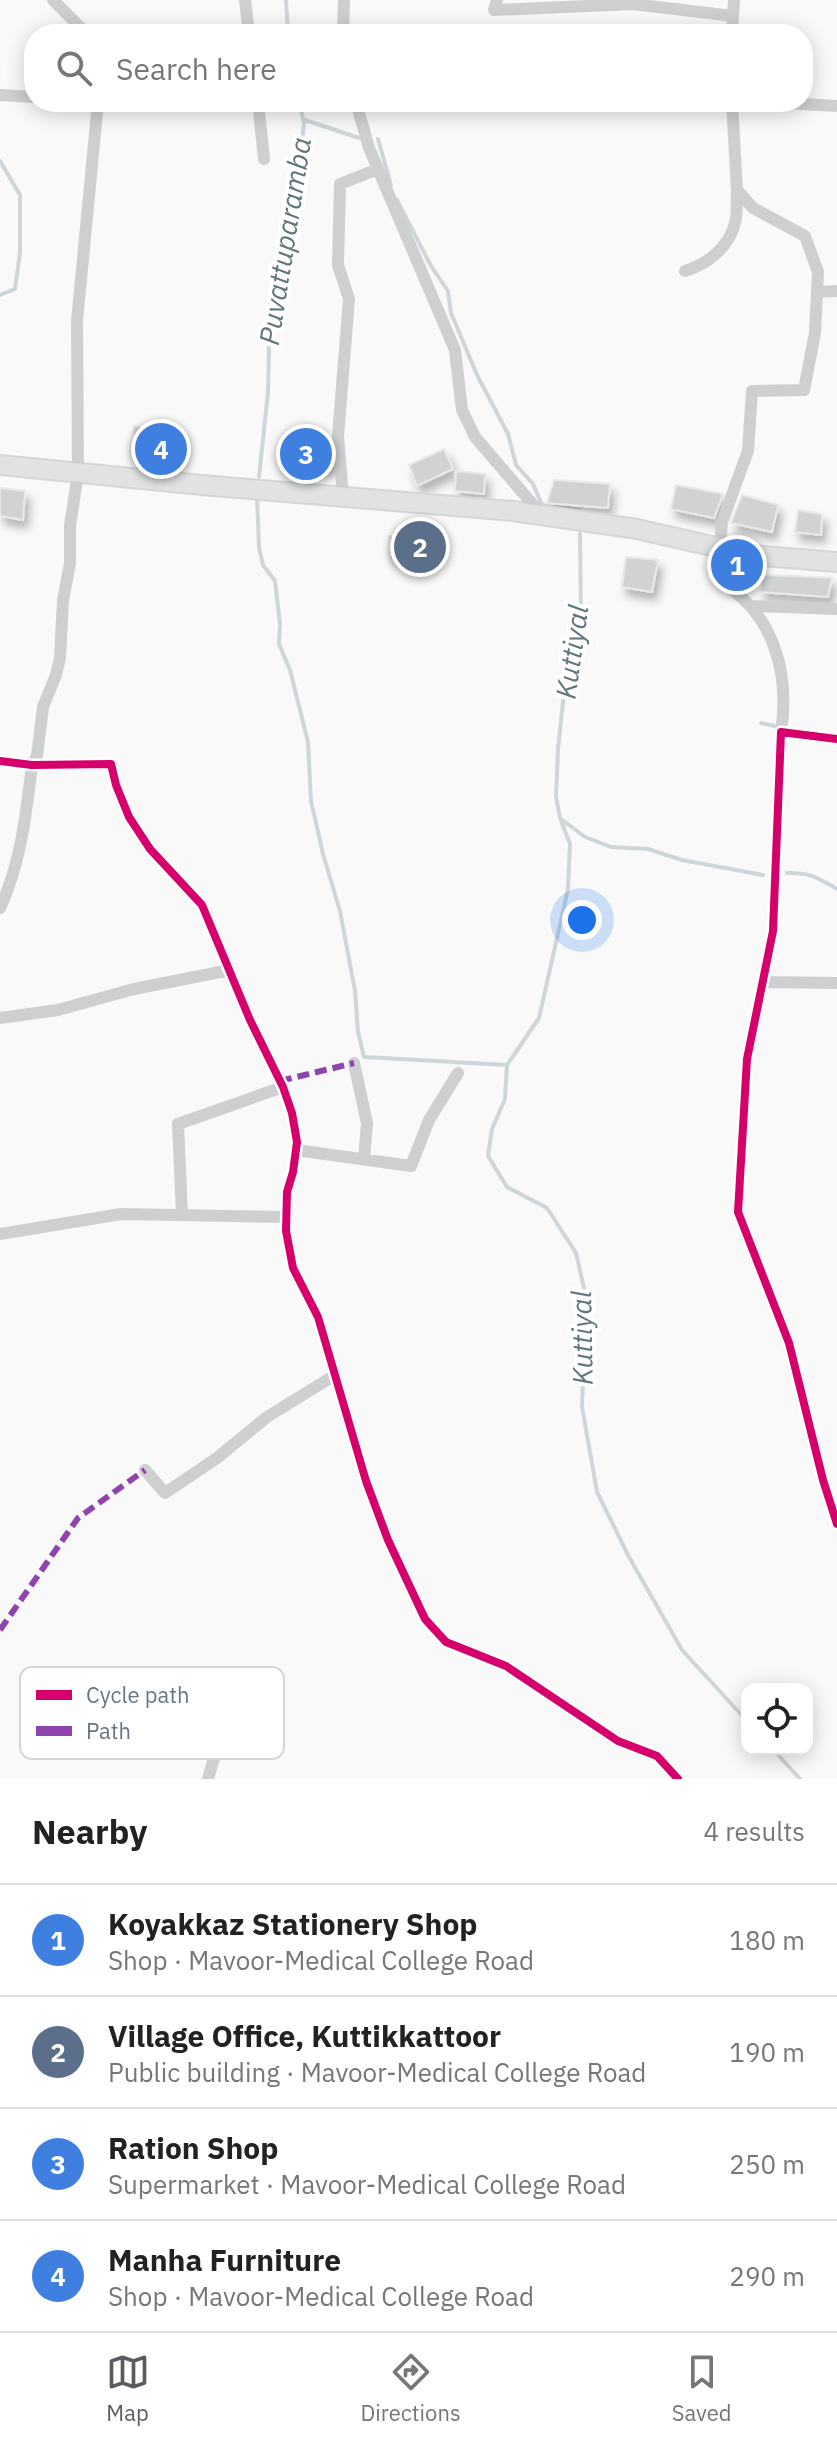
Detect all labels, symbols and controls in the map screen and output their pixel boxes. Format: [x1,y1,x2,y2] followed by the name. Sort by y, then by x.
[24,24,813,112] search box
[52,46,96,90] icon: search
[116,49,277,88] text: Search here
[250,134,319,347] water label: Puvattuparamba
[135,419,187,479] pin: 4
[280,424,332,484] pin: 3
[394,517,446,577] pin: 2
[711,535,763,595] pin: 1
[547,602,596,701] water label: Kuttiyal
[562,900,602,940] your location
[562,1290,601,1385] water label: Kuttiyal
[20,1667,284,1759] legend
[86,1680,190,1709] text: Cycle path
[741,1683,813,1755] map controls
[741,1683,813,1755] button: locate
[86,1716,131,1745] text: Path
[32,1809,147,1853] text: Nearby
[703,1814,805,1848] text: 4 results
[108,1904,478,1943] text: Koyakkaz Stationery Shop
[50,1923,66,1957] text: 1
[729,1923,805,1957] text: 180 m
[108,1943,534,1977] text: Shop · Mavoor-Medical College Road
[108,2016,501,2055] text: Village Office, Kuttikkattoor
[50,2035,66,2069] text: 2
[729,2035,805,2069] text: 190 m
[108,2055,646,2089] text: Public building · Mavoor-Medical College Road
[108,2128,279,2167] text: Ration Shop
[50,2147,66,2181] text: 3
[729,2147,805,2181] text: 250 m
[108,2167,626,2201] text: Supermarket · Mavoor-Medical College Road
[108,2240,341,2279] text: Manha Furniture
[50,2259,66,2293] text: 4
[729,2259,805,2293] text: 290 m
[108,2279,534,2313] text: Shop · Mavoor-Medical College Road
[106,2350,150,2427] tab: Map
[361,2350,461,2427] tab: Directions
[672,2350,731,2427] tab: Saved

